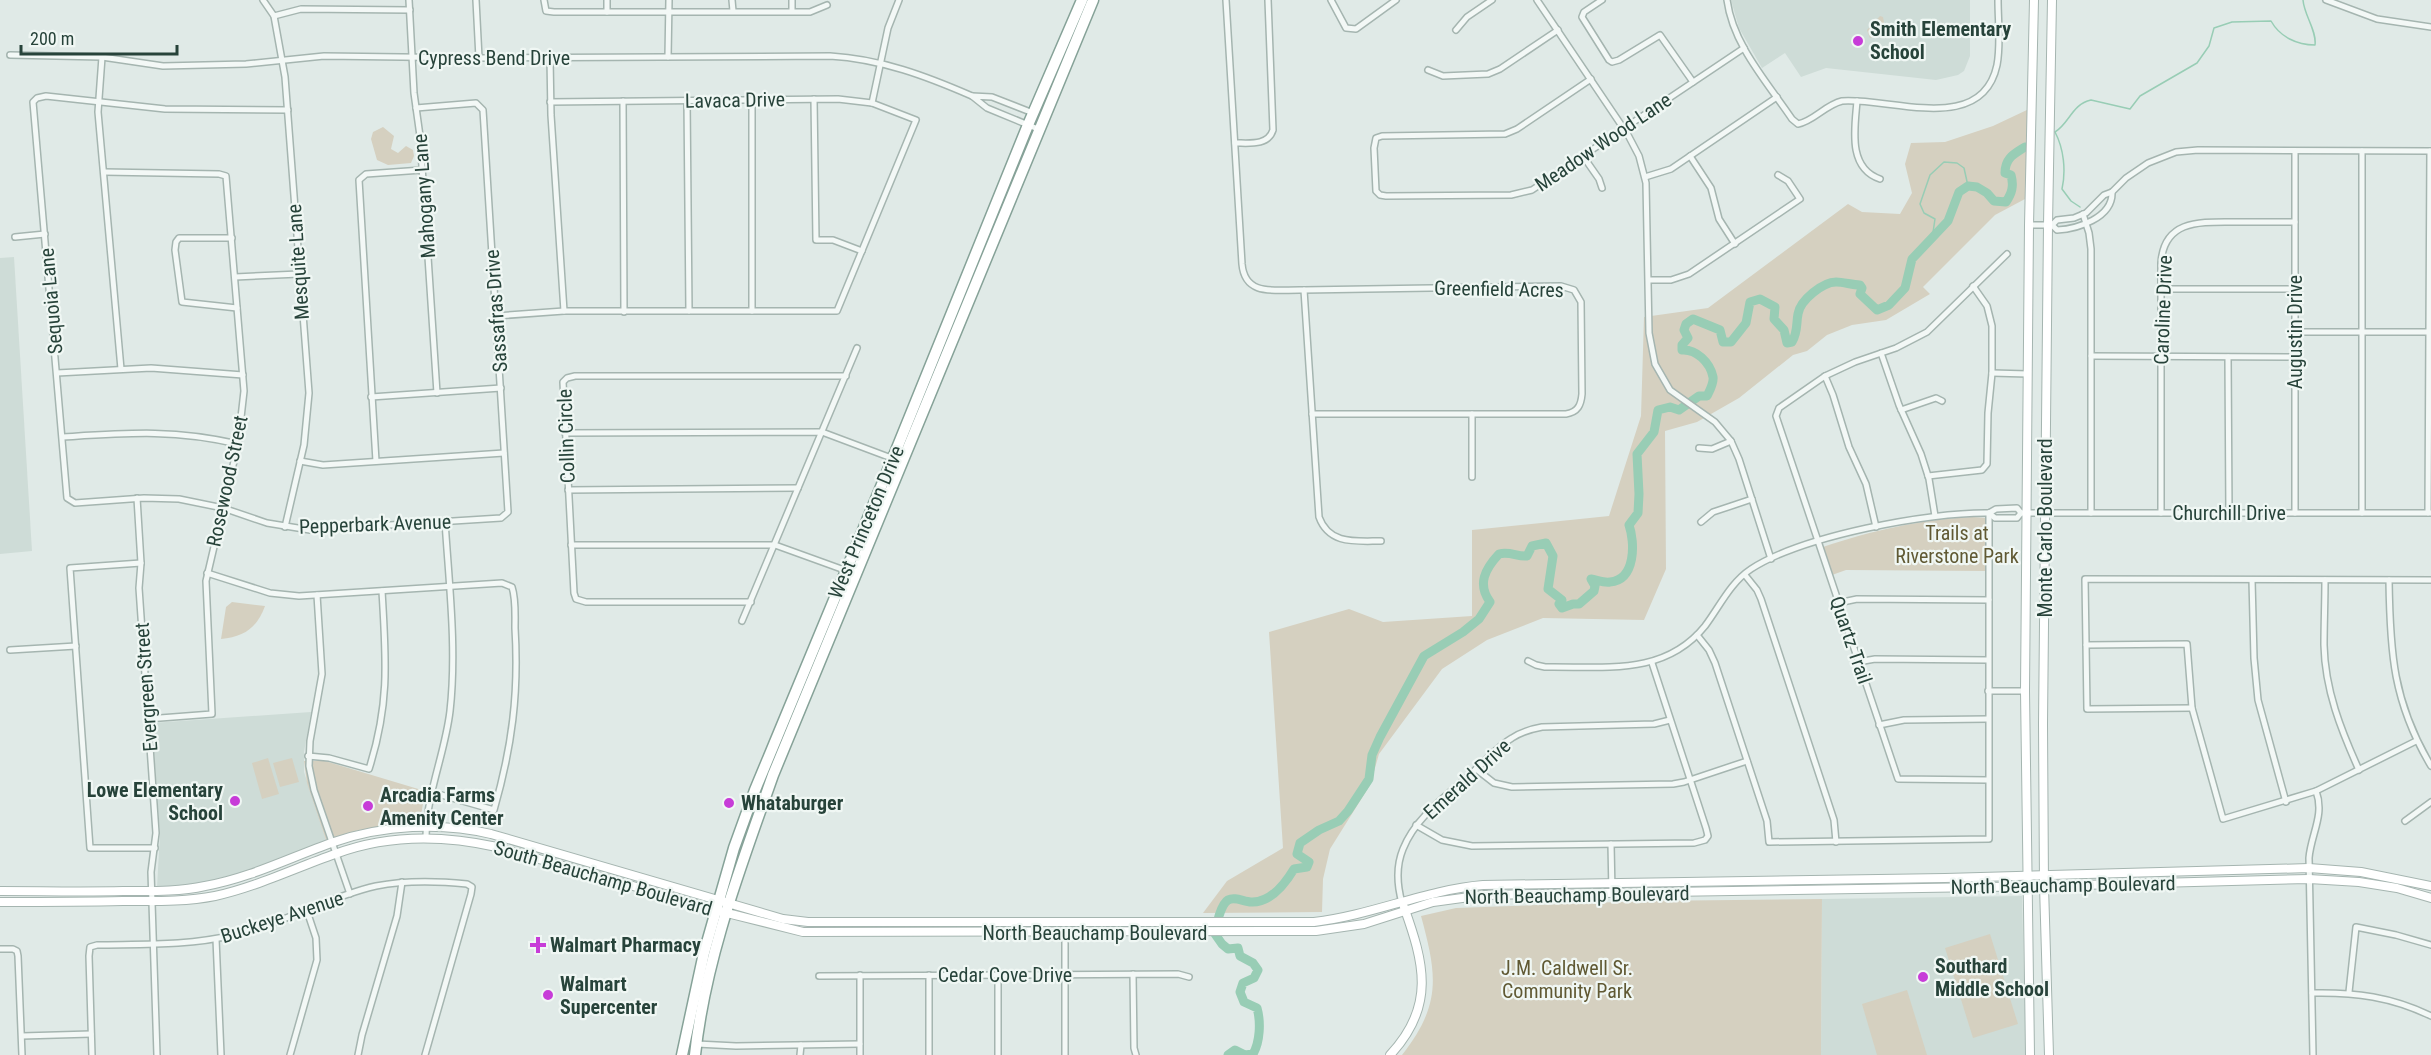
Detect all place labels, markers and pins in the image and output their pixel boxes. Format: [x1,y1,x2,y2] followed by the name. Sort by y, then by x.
[1870,17,2011,64] place label: Smith Elementary School
[1851,34,1865,48] marker: Smith Elementary School
[87,778,223,825] place label: Lowe Elementary School
[380,783,504,830] place label: Arcadia Farms Amenity Center
[741,791,844,815] place label: Whataburger
[228,794,242,808] marker: Lowe Elementary School
[722,796,736,810] marker: Whataburger
[361,799,375,813] marker: Arcadia Farms Amenity Center
[550,933,701,957] place label: Walmart Pharmacy
[531,938,545,952] marker: Walmart Pharmacy
[1935,954,2049,1001] place label: Southard Middle School
[1916,970,1930,984] marker: Southard Middle School
[560,972,658,1019] place label: Walmart Supercenter
[541,988,555,1002] marker: Walmart Supercenter

